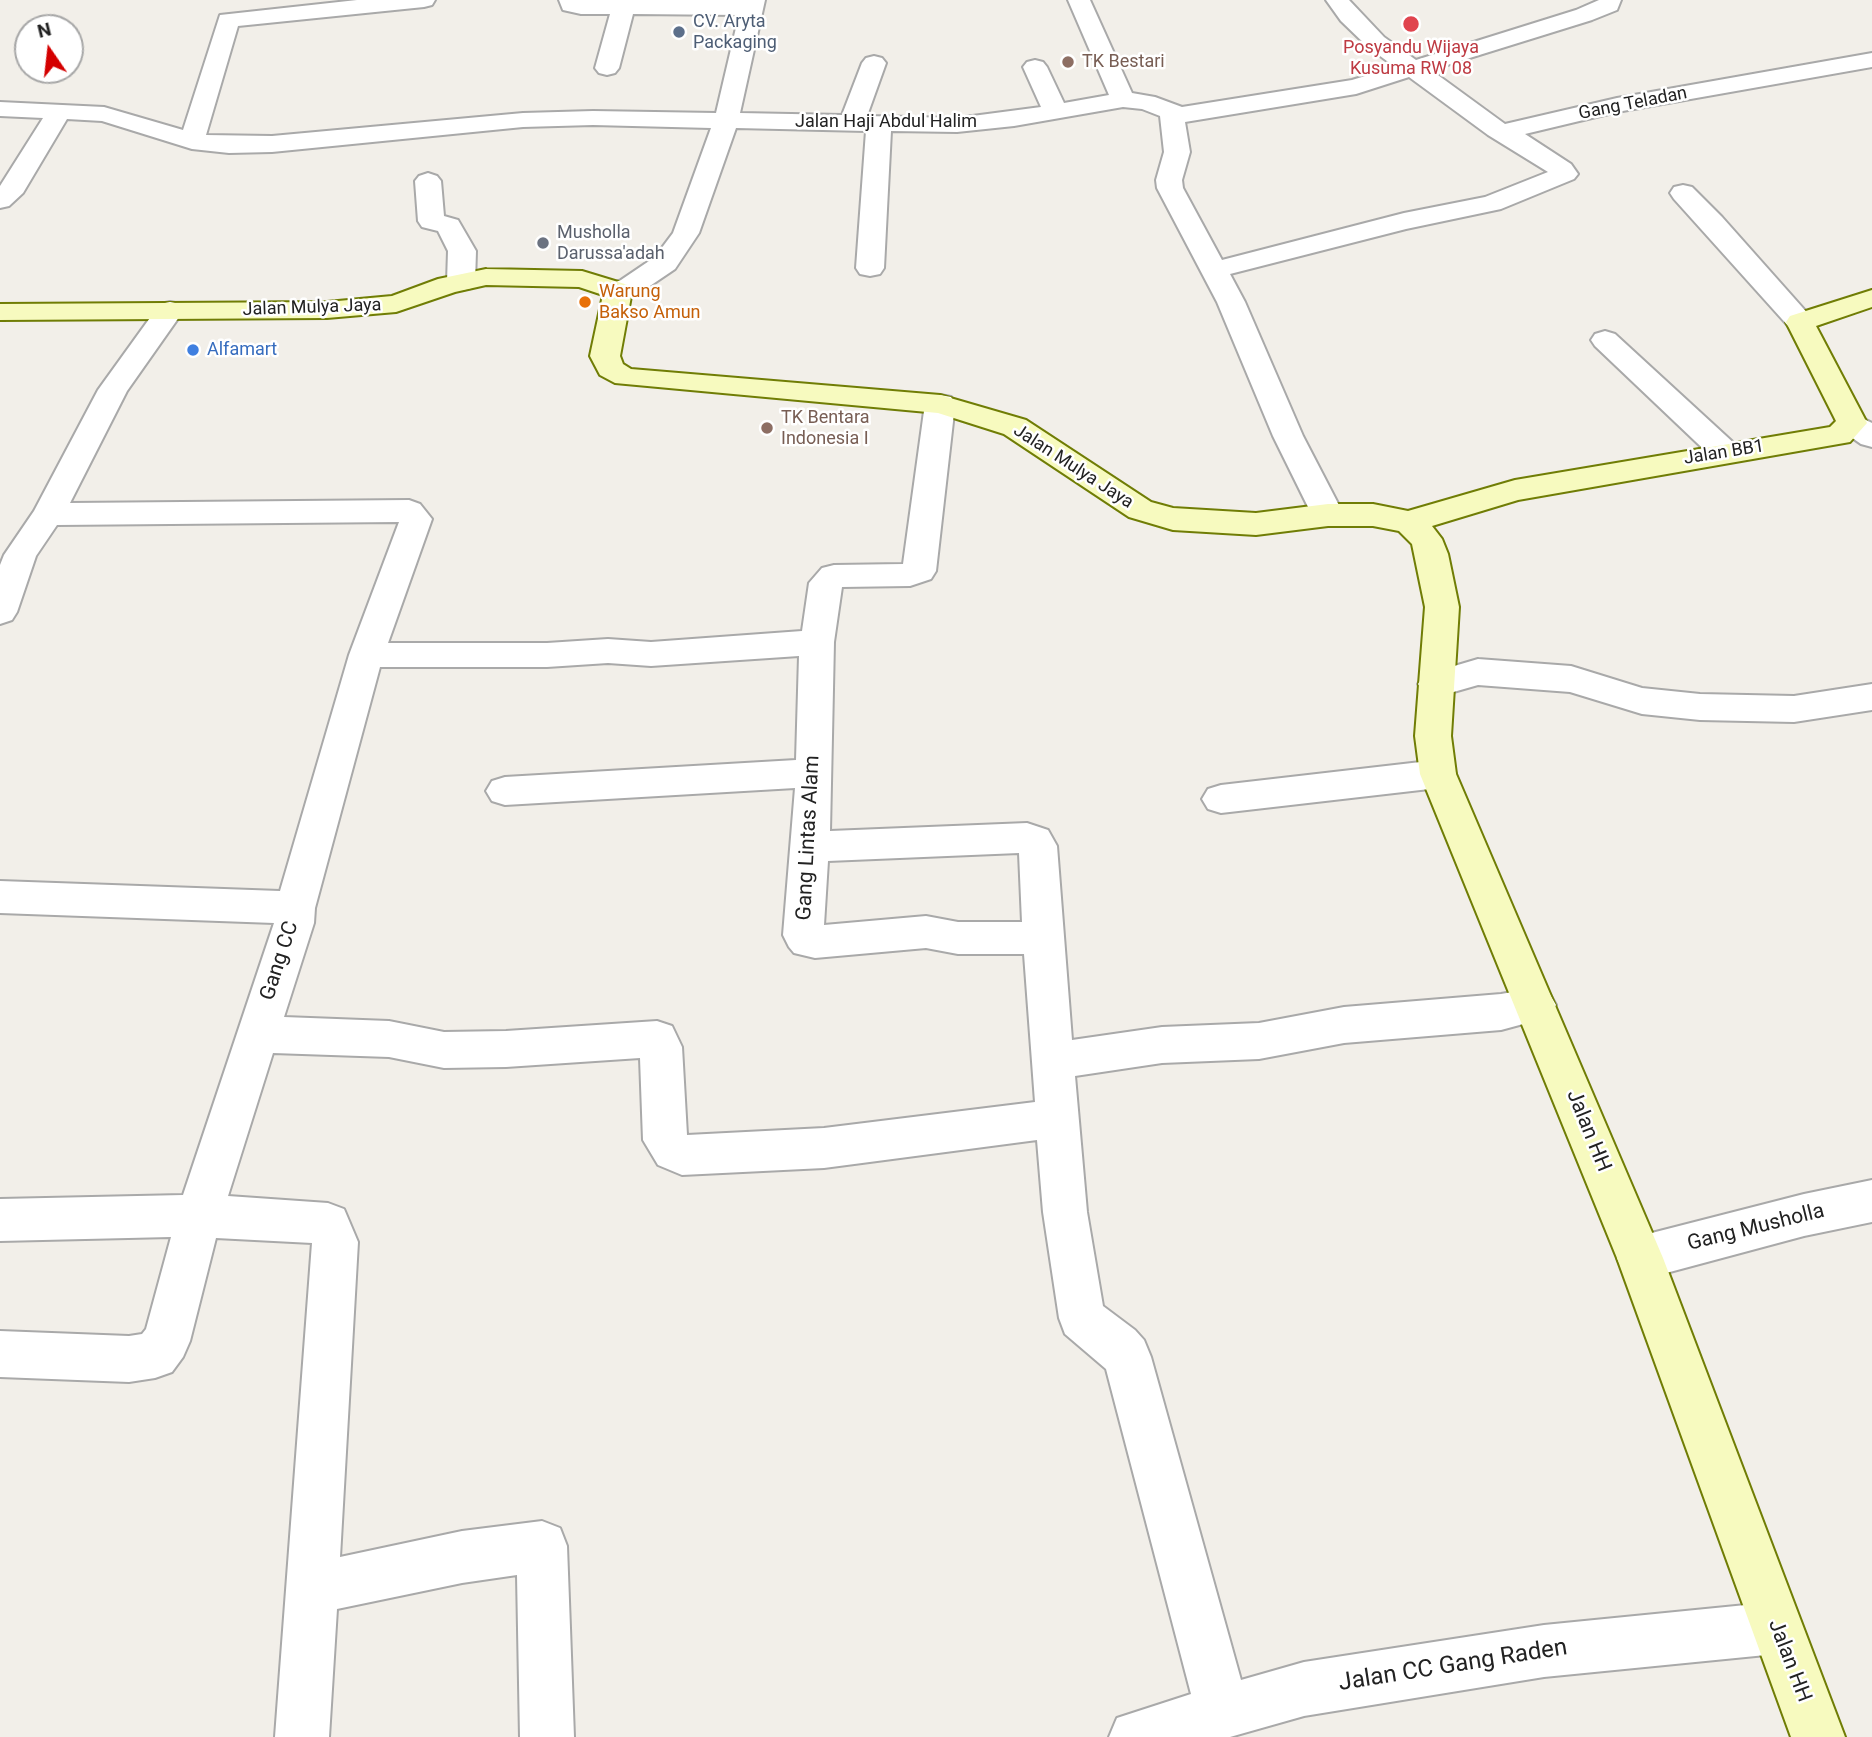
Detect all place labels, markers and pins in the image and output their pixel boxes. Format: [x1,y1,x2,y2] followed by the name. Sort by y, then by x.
[693,11,777,54] place label: CV. Aryta Packaging
[1401,14,1421,34] marker: Posyandu Wijaya Kusuma RW 08
[671,24,687,40] marker: CV. Aryta Packaging
[1343,37,1479,80] place label: Posyandu Wijaya Kusuma RW 08
[1082,51,1165,73] place label: TK Bestari
[1060,54,1076,70] marker: TK Bestari
[557,222,665,264] place label: Musholla Darussa'adah
[535,235,551,251] marker: Musholla Darussa'adah
[599,281,701,324] place label: Warung Bakso Amun
[577,294,593,310] marker: Warung Bakso Amun
[207,339,277,361] place label: Alfamart
[185,342,201,358] marker: Alfamart
[781,407,869,450] place label: TK Bentara Indonesia I
[759,420,775,436] marker: TK Bentara Indonesia I

